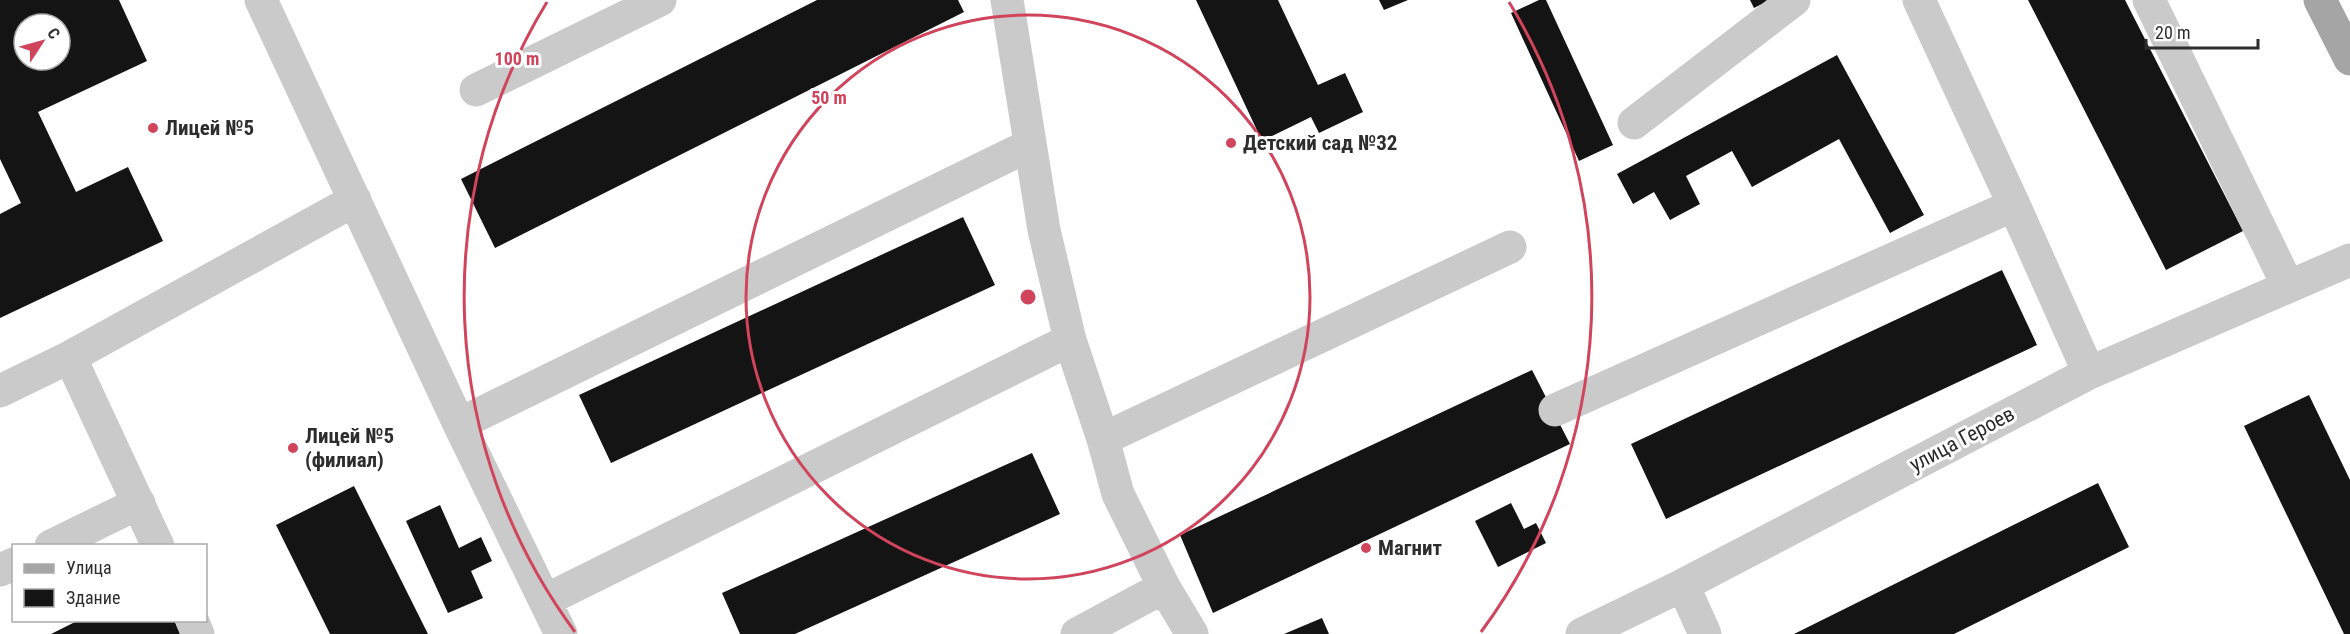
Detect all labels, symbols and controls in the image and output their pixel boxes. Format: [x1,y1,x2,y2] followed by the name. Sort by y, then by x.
[12,12,72,72] north arrow
[2146,12,2258,50] scale bar
[2155,22,2190,43] text: 20 m
[43,24,64,43] text: С
[495,48,539,69] text: 100 m
[811,87,847,108] text: 50 m
[165,116,254,140] place label: Лицей №5
[146,121,160,135] marker: Лицей №5
[1243,131,1397,155] place label: Детский сад №32
[1224,136,1238,150] marker: Детский сад №32
[1018,287,1038,307] centre of rings
[1906,401,2018,477] street label: улица Героев
[305,424,394,472] place label: Лицей №5 (филиал)
[286,441,300,455] marker: Лицей №5 (филиал)
[1378,536,1443,560] place label: Магнит
[1359,541,1373,555] marker: Магнит
[12,544,207,622] legend
[66,557,112,578] text: Улица
[66,587,120,608] text: Здание

